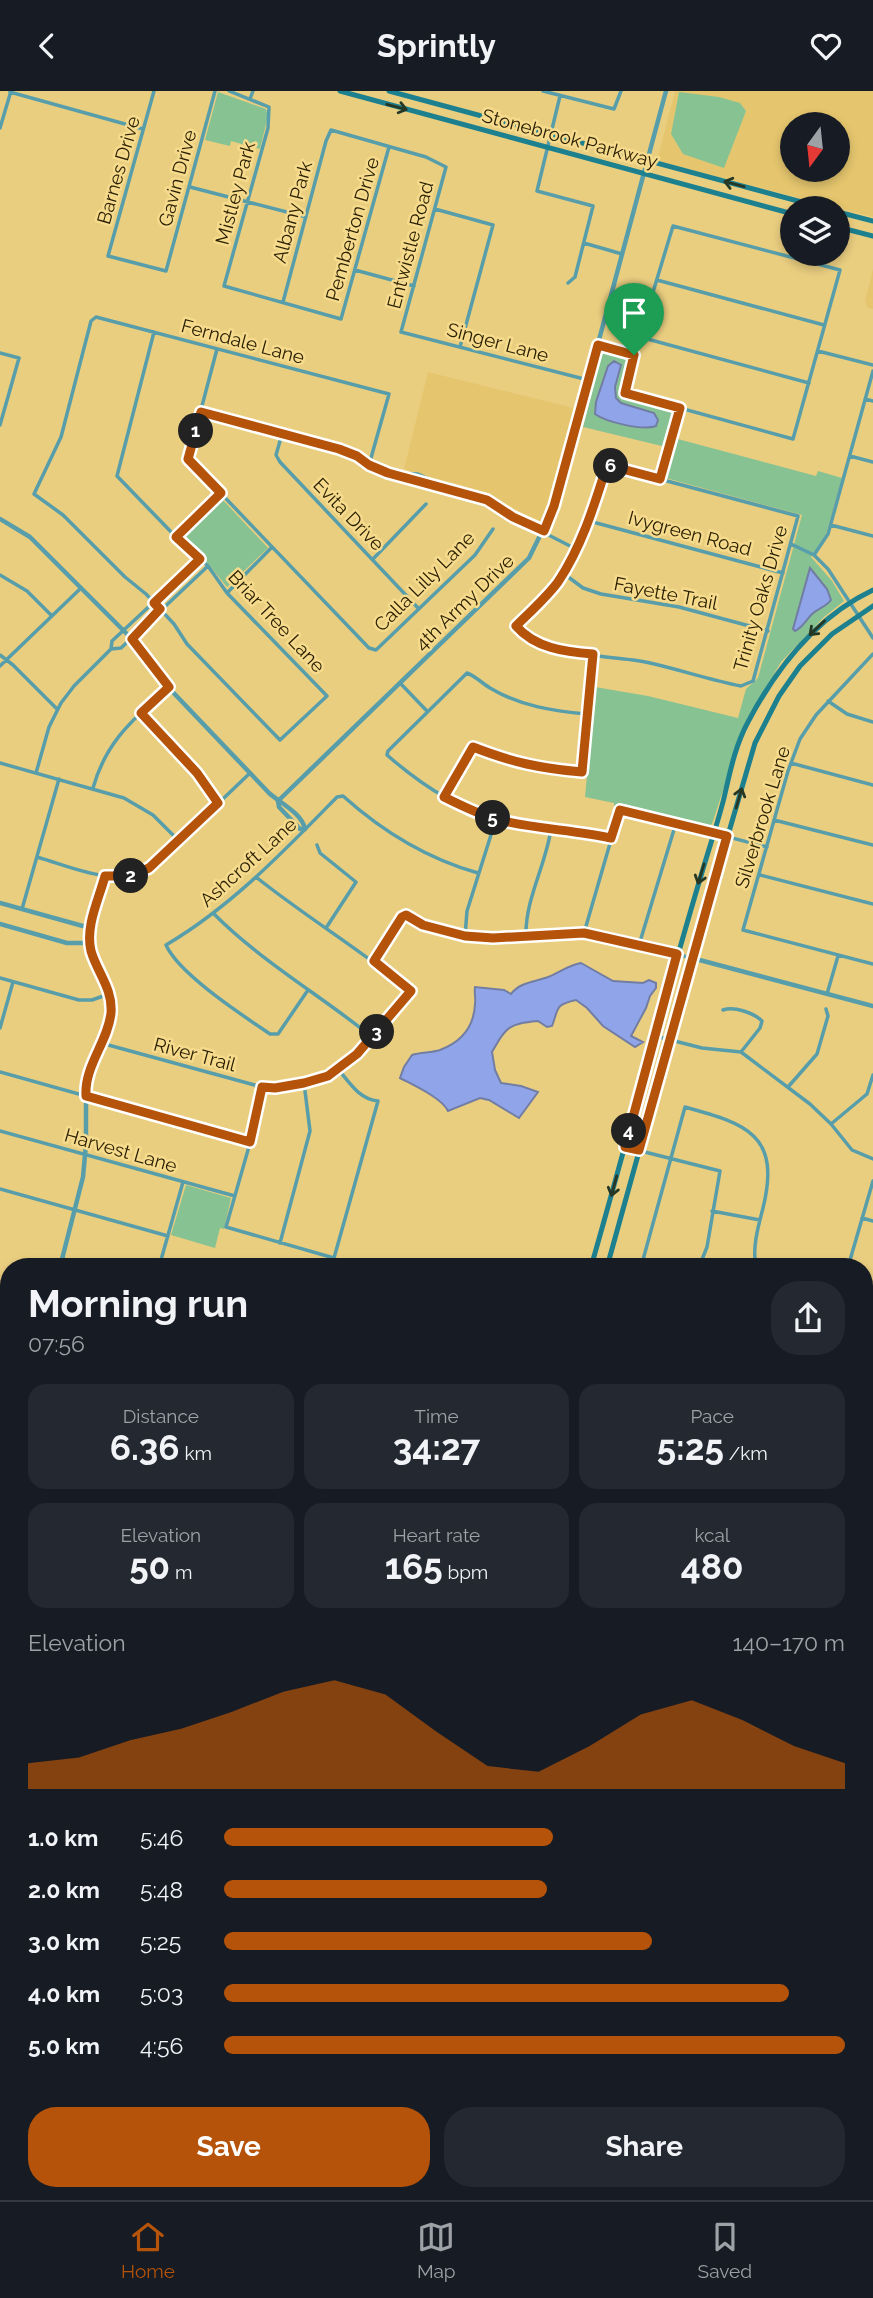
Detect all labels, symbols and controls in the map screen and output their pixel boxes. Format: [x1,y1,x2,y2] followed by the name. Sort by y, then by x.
[28,27,66,65] icon: back
[377,27,496,64] text: Sprintly
[807,27,845,65] icon: heart
[386,102,408,115] one-way arrow
[480,104,660,172] street label: Stonebrook Parkway
[780,112,850,182] north arrow
[780,112,850,266] map controls
[92,113,144,227] street label: Barnes Drive
[154,127,200,229] street label: Gavin Drive
[211,139,259,247] street label: Mistley Park
[321,155,383,303] street label: Pemberton Drive
[268,159,316,265] street label: Albany Park
[724,177,746,190] one-way arrow
[382,179,438,311] street label: Entwistle Road
[780,196,850,266] button: layers
[604,283,664,355] pin
[615,294,653,332] icon: arrive
[179,314,307,368] street label: Ferndale Lane
[445,318,551,366] street label: Singer Lane
[178,413,214,449] pin: 1
[191,419,200,441] text: 1
[594,449,628,483] pin: 6
[605,454,616,476] text: 6
[309,473,389,555] street label: Evita Drive
[626,506,754,560] street label: Ivygreen Road
[729,522,791,674] street label: Trinity Oaks Drive
[369,526,479,636] street label: Calla Lilly Lane
[410,549,518,655] street label: 4th Army Drive
[224,565,330,677] street label: Briar Tree Lane
[612,572,721,614] street label: Fayette Trail
[809,619,826,636] one-way arrow
[730,743,794,891] street label: Silverbrook Lane
[733,788,746,810] one-way arrow
[476,801,510,835] pin: 5
[487,806,498,828] text: 5
[195,813,301,911] street label: Ashcroft Lane
[114,859,148,893] pin: 2
[694,863,707,885] one-way arrow
[125,864,136,886] text: 2
[360,1014,394,1049] pin: 3
[371,1020,382,1042] text: 3
[152,1032,239,1076] street label: River Trail
[612,1114,646,1149] pin: 4
[623,1119,634,1141] text: 4
[62,1123,180,1177] street label: Harvest Lane
[607,1174,620,1197] one-way arrow
[28,1281,248,1326] text: Morning run
[771,1281,845,1355] button: share
[28,1330,85,1357] text: 07:56
[123,1405,199,1427] text: Distance
[414,1405,459,1427] text: Time
[690,1405,734,1427] text: Pace
[110,1427,180,1468] text: 6.36
[393,1427,480,1468] text: 34:27
[657,1427,724,1468] text: 5:25
[180,1442,212,1464] text: km
[724,1442,768,1464] text: /km
[120,1524,201,1546] text: Elevation
[393,1524,480,1546] text: Heart rate
[694,1524,730,1546] text: kcal
[129,1546,170,1587] text: 50
[385,1546,443,1587] text: 165
[681,1546,743,1587] text: 480
[170,1561,192,1583] text: m
[443,1561,488,1583] text: bpm
[28,1629,126,1656] text: Elevation
[733,1629,845,1656] text: 140–170 m
[28,1824,98,1851] text: 1.0 km
[140,1824,183,1851] text: 5:46
[28,1876,100,1903] text: 2.0 km
[140,1876,183,1903] text: 5:48
[28,1928,100,1955] text: 3.0 km
[140,1928,181,1955] text: 5:25
[28,1980,100,2007] text: 4.0 km
[140,1980,183,2007] text: 5:03
[28,2032,100,2059] text: 5.0 km
[140,2032,183,2059] text: 4:56
[28,2107,430,2187] button: Save
[444,2107,845,2187] button: Share
[121,2218,175,2282] tab: Home
[417,2218,456,2282] tab: Map
[698,2218,752,2282] tab: Saved

